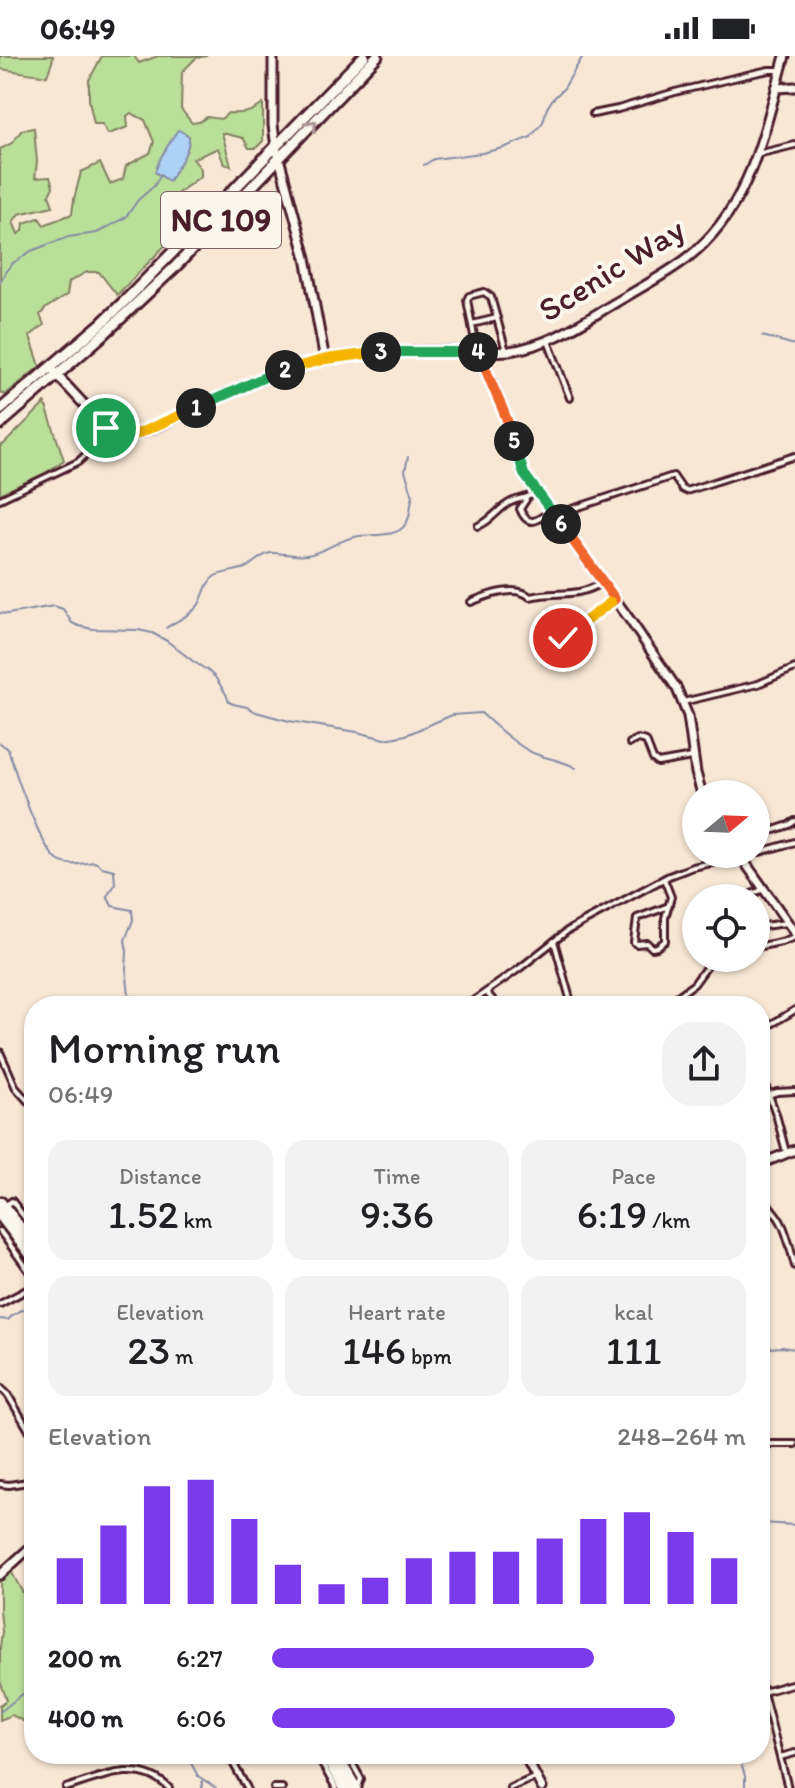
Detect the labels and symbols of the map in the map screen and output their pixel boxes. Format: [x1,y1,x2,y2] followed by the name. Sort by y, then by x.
[303,120,317,134] one-way arrow
[161,192,281,248] road number: NC 109
[531,208,692,330] street label: Scenic Way
[361,332,401,372] pin: 3
[458,332,498,372] pin: 4
[265,350,305,390] pin: 2
[176,388,216,428] pin: 1
[72,394,140,462] pin
[494,421,534,461] pin: 5
[541,504,581,544] pin: 6
[529,604,597,672] pin
[682,780,770,868] north arrow

